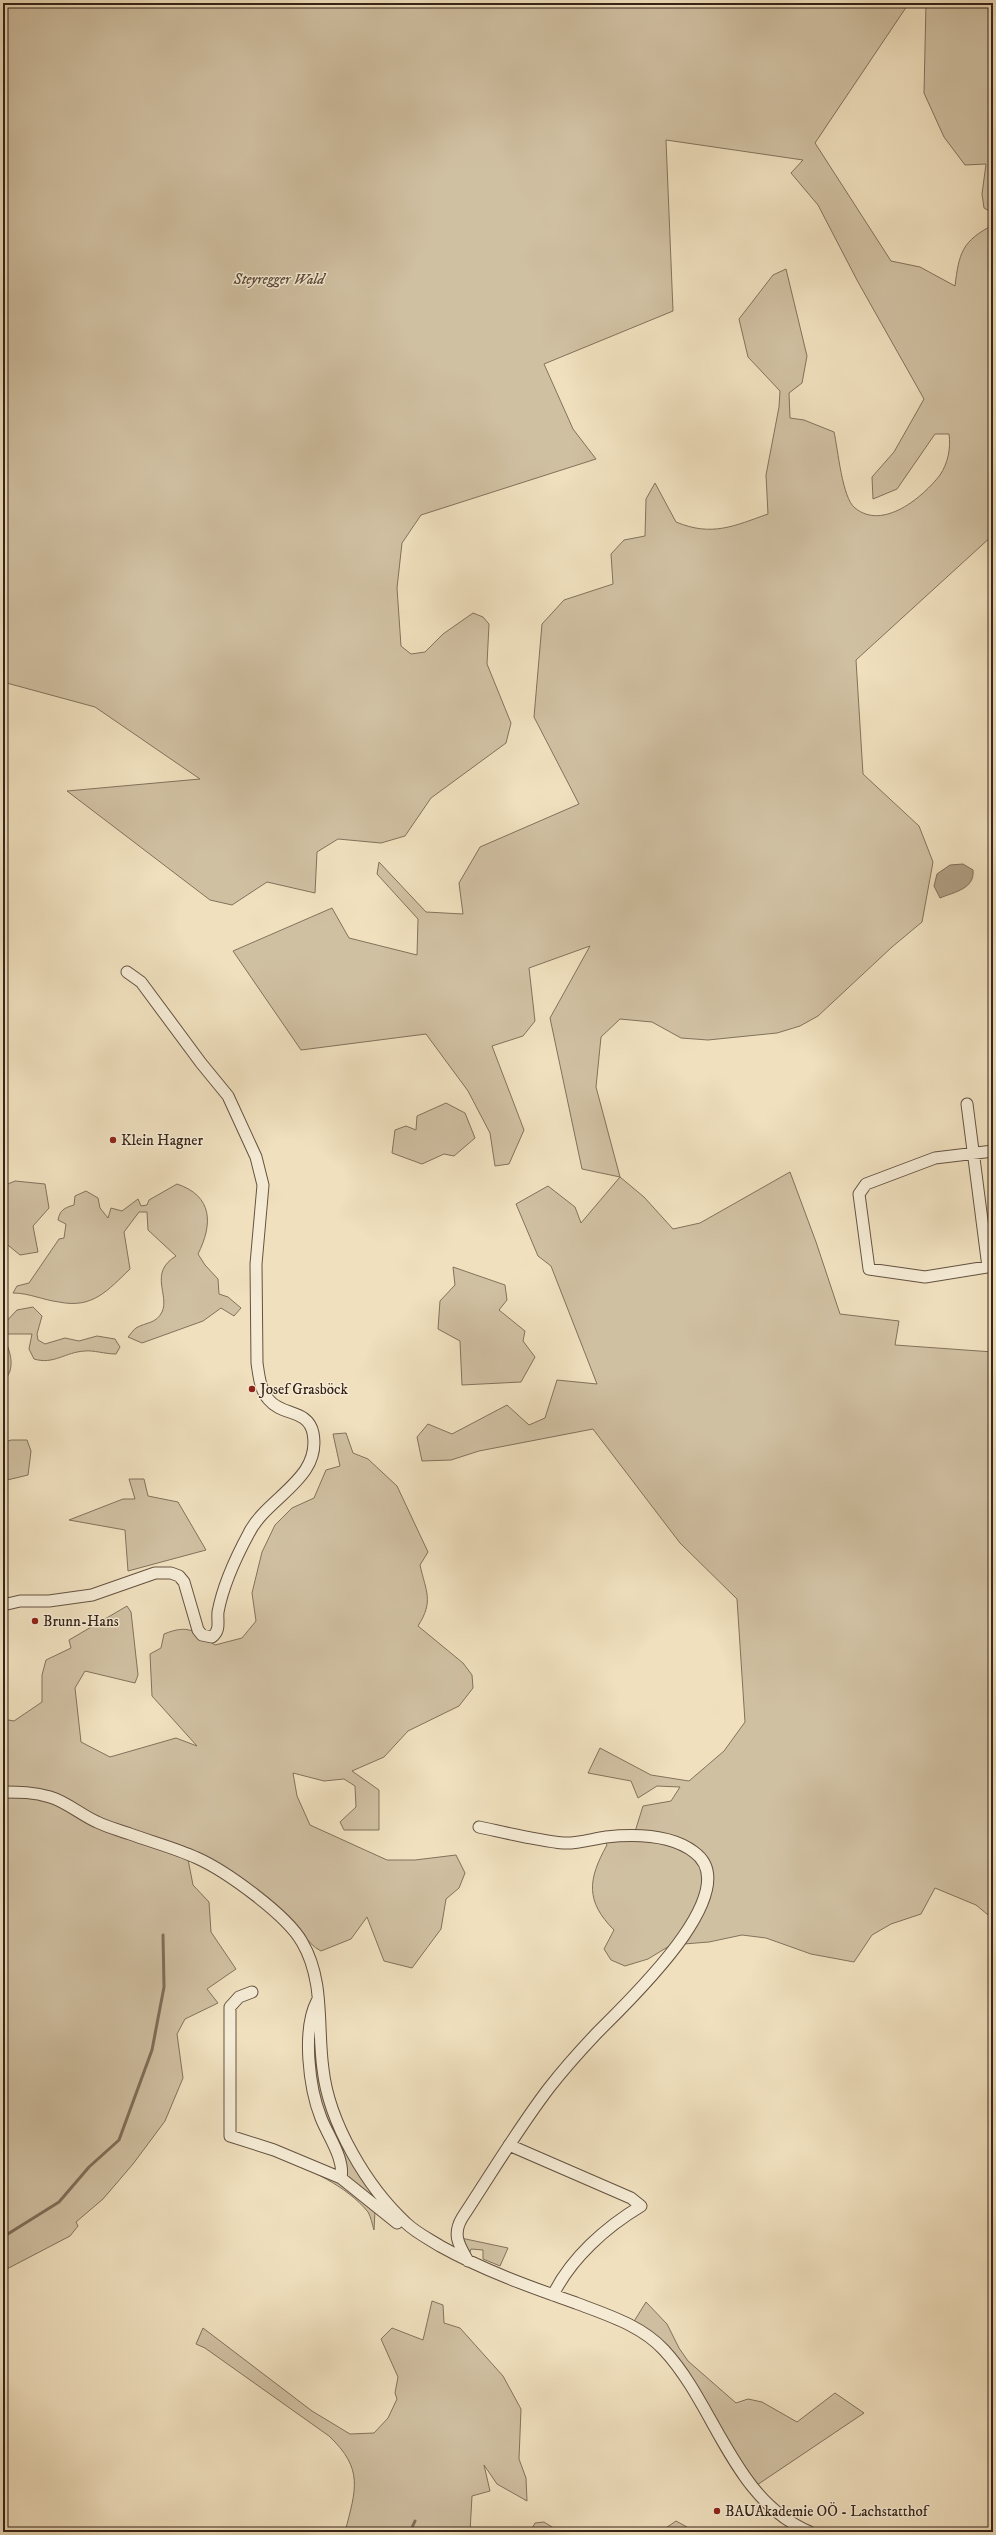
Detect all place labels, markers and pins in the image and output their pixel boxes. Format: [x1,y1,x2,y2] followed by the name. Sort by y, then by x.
[121,1131,203,1150] place label: Klein Hagner
[108,1135,118,1145] marker: Klein Hagner
[258,1380,348,1399] place label: Josef Grasböck
[247,1384,257,1394] marker: Josef Grasböck
[43,1612,119,1631] place label: Brunn-Hans
[30,1616,40,1626] marker: Brunn-Hans
[725,2502,930,2521] place label: BAUAkademie OÖ - Lachstatthof
[712,2506,722,2516] marker: BAUAkademie OÖ - Lachstatthof

